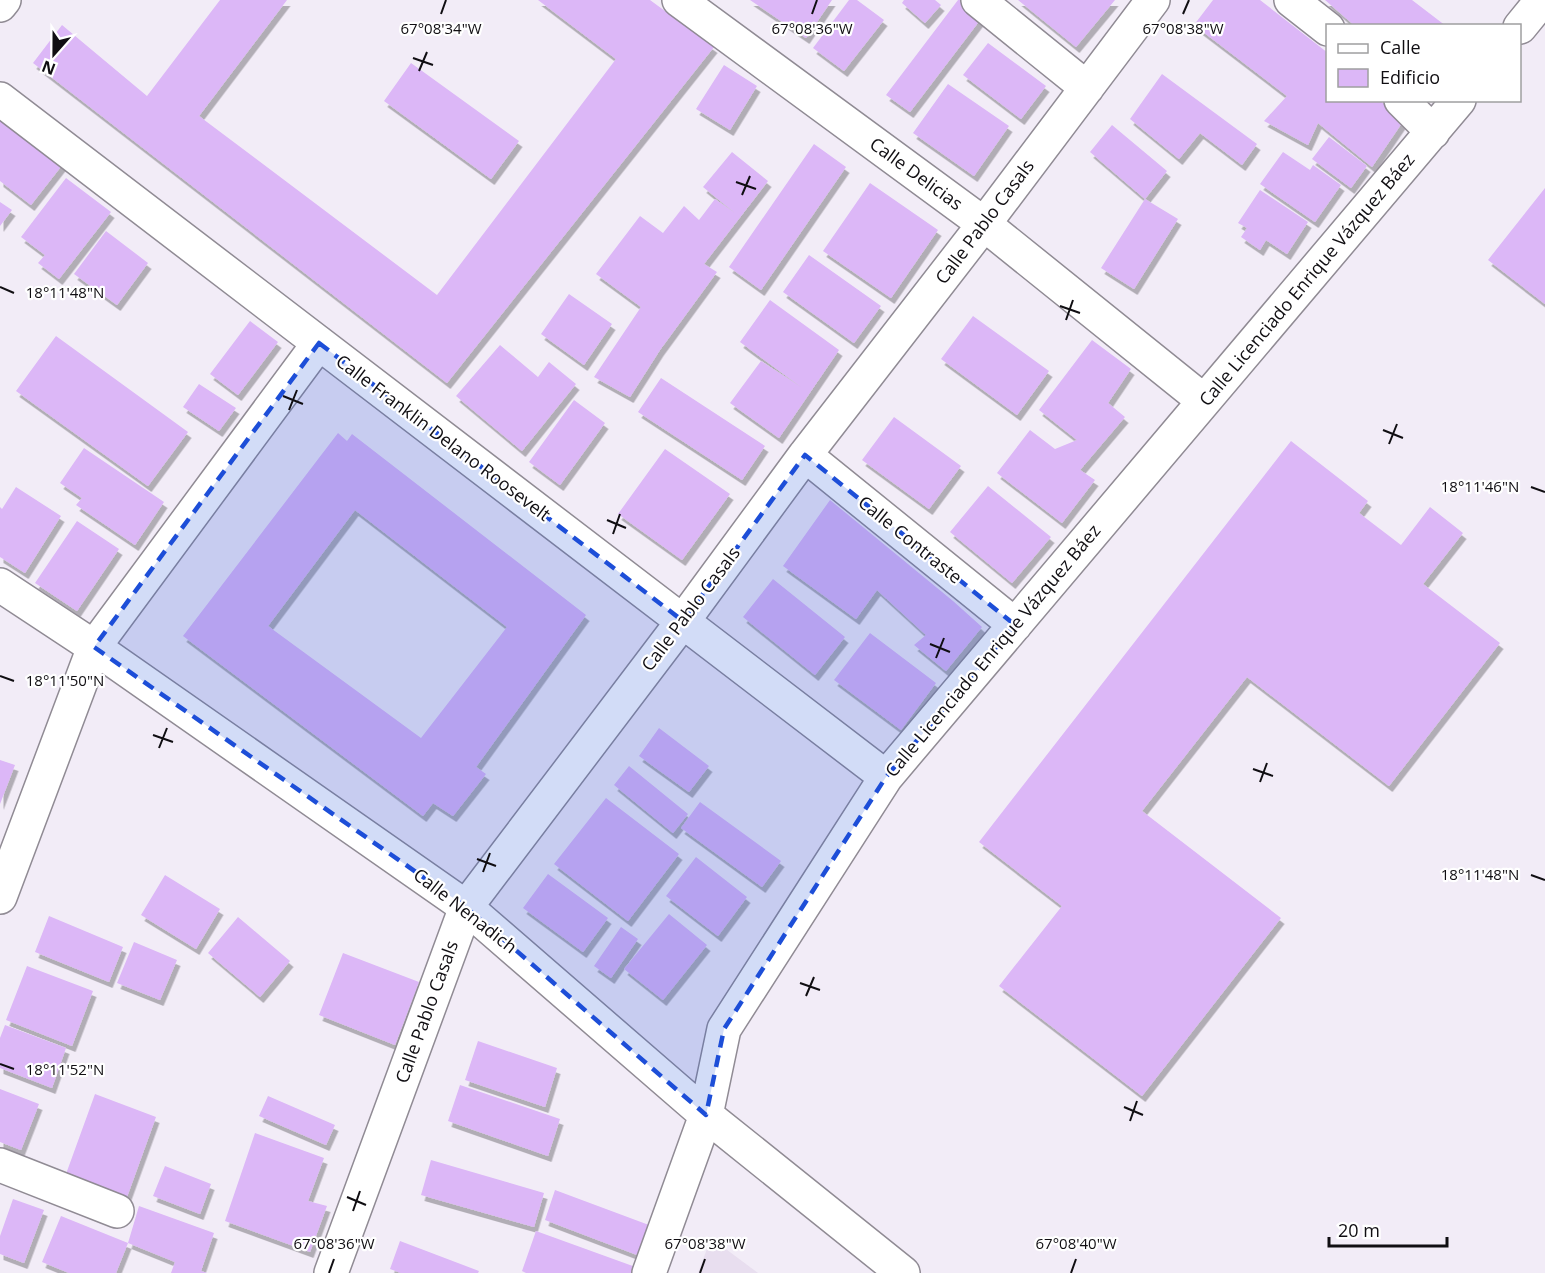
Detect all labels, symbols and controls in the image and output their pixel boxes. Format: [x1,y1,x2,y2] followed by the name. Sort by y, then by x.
[401,18,482,38] text: 67°08'34"W
[772,18,853,38] text: 67°08'36"W
[1143,18,1224,38] text: 67°08'38"W
[24,24,84,84] north arrow
[1326,24,1521,102] legend
[1380,35,1421,59] text: Calle
[39,55,59,81] text: N
[1380,65,1440,89] text: Edificio
[865,131,968,215] street label: Calle Delicias
[1193,148,1419,411] street label: Calle Licenciado Enrique Vázquez Báez
[929,154,1039,289] street label: Calle Pablo Casals
[26,282,104,302] text: 18°11'48"N
[331,348,556,526] street label: Calle Franklin Delano Roosevelt
[1441,476,1519,496] text: 18°11'46"N
[854,490,968,589] street label: Calle Contraste
[879,519,1105,782] street label: Calle Licenciado Enrique Vázquez Báez
[635,541,745,676] street label: Calle Pablo Casals
[26,670,104,690] text: 18°11'50"N
[409,862,522,958] street label: Calle Nenadich
[1441,864,1519,884] text: 18°11'48"N
[389,937,463,1086] street label: Calle Pablo Casals
[26,1059,104,1079] text: 18°11'52"N
[1329,1210,1448,1248] scale bar
[1338,1218,1380,1242] text: 20 m
[294,1233,375,1253] text: 67°08'36"W
[665,1233,746,1253] text: 67°08'38"W
[1036,1233,1117,1253] text: 67°08'40"W

